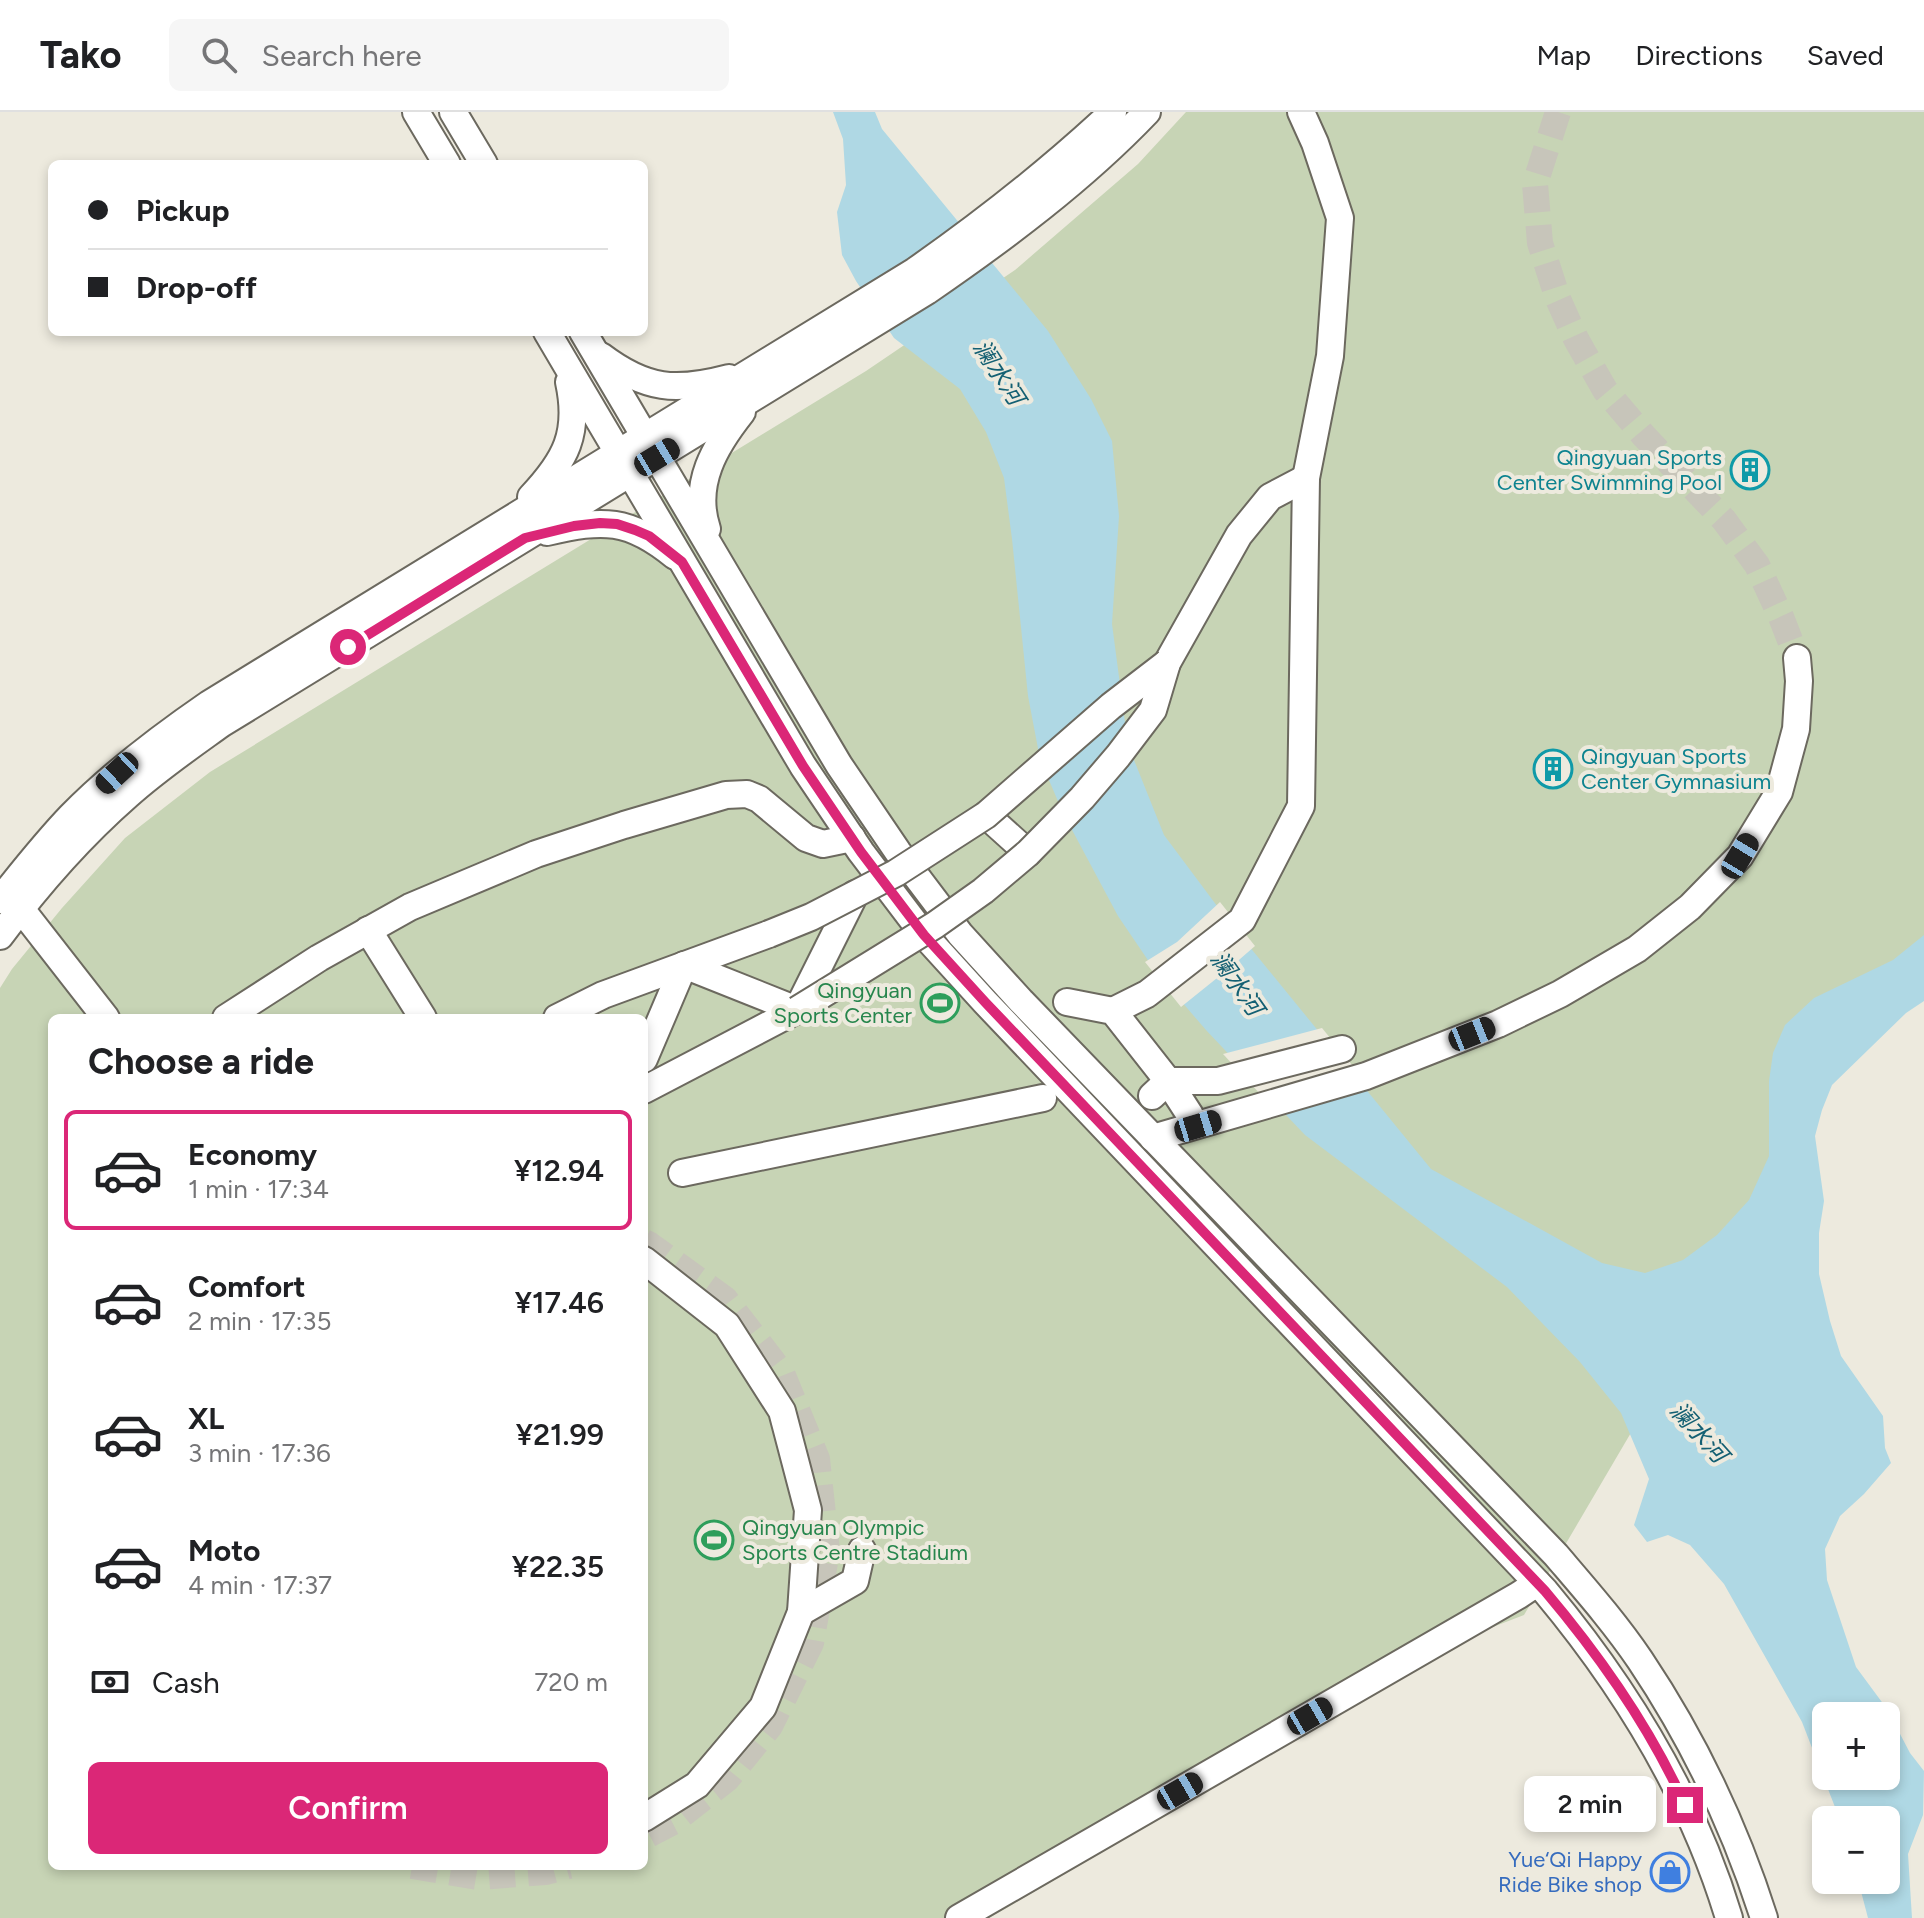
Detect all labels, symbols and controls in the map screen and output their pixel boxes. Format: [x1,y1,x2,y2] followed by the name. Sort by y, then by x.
[169,19,729,91] search box
[40,32,121,78] text: Tako
[197,33,241,77] icon: search
[261,37,422,74] text: Search here
[1537,38,1591,72] text: Map
[1635,38,1763,72] text: Directions
[1807,38,1884,72] text: Saved
[136,192,230,229] text: Pickup
[136,269,257,306] text: Drop-off
[967,334,1033,413] water label: 澜水河
[630,434,684,480] car
[1497,444,1722,496] place label: Qingyuan Sports Center Swimming Pool
[1729,449,1771,491] building icon: Qingyuan Sports Center Swimming Pool
[330,629,366,665] route start
[1581,743,1771,795] place label: Qingyuan Sports Center Gymnasium
[91,748,143,798] car
[1532,748,1574,790] building icon: Qingyuan Sports Center Gymnasium
[1717,829,1763,883] car
[1204,945,1272,1024] water label: 澜水河
[773,977,913,1029] place label: Qingyuan Sports Center
[919,982,961,1024] sports icon: Qingyuan Sports Center
[1445,1014,1499,1054] car
[88,1040,314,1083] text: Choose a ride
[1172,1108,1224,1144] car
[92,1134,164,1206] icon: car
[188,1136,317,1173] text: Economy
[514,1152,604,1189] text: ¥12.94
[188,1173,329,1205] text: 1 min · 17:34
[92,1266,164,1338] icon: car
[188,1268,306,1305] text: Comfort
[515,1284,604,1321] text: ¥17.46
[188,1305,331,1337] text: 2 min · 17:35
[1664,1396,1737,1471] water label: 澜水河
[92,1398,164,1470] icon: car
[188,1400,224,1437] text: XL
[516,1416,604,1453] text: ¥21.99
[188,1437,331,1469] text: 3 min · 17:36
[742,1514,968,1566] place label: Qingyuan Olympic Sports Centre Stadium
[693,1519,735,1561] sports icon: Qingyuan Olympic Sports Centre Stadium
[92,1530,164,1602] icon: car
[188,1532,260,1569] text: Moto
[512,1548,604,1585] text: ¥22.35
[188,1569,332,1601] text: 4 min · 17:37
[88,1660,132,1704] icon: cash
[152,1664,220,1701] text: Cash
[534,1666,608,1698] text: 720 m
[1283,1694,1337,1738] car
[1812,1702,1900,1894] map controls
[1812,1702,1900,1790] button: +
[88,1762,608,1854] button: Confirm
[1153,1769,1207,1813] car
[1525,1777,1657,1833] callout: 2 min
[1667,1787,1703,1823] route end
[1558,1788,1622,1820] text: 2 min
[1812,1806,1900,1894] button: −
[1498,1846,1642,1898] place label: Yue‘Qi Happy Ride Bike shop
[1649,1851,1691,1893] shop icon: Yue‘Qi Happy Ride Bike shop

